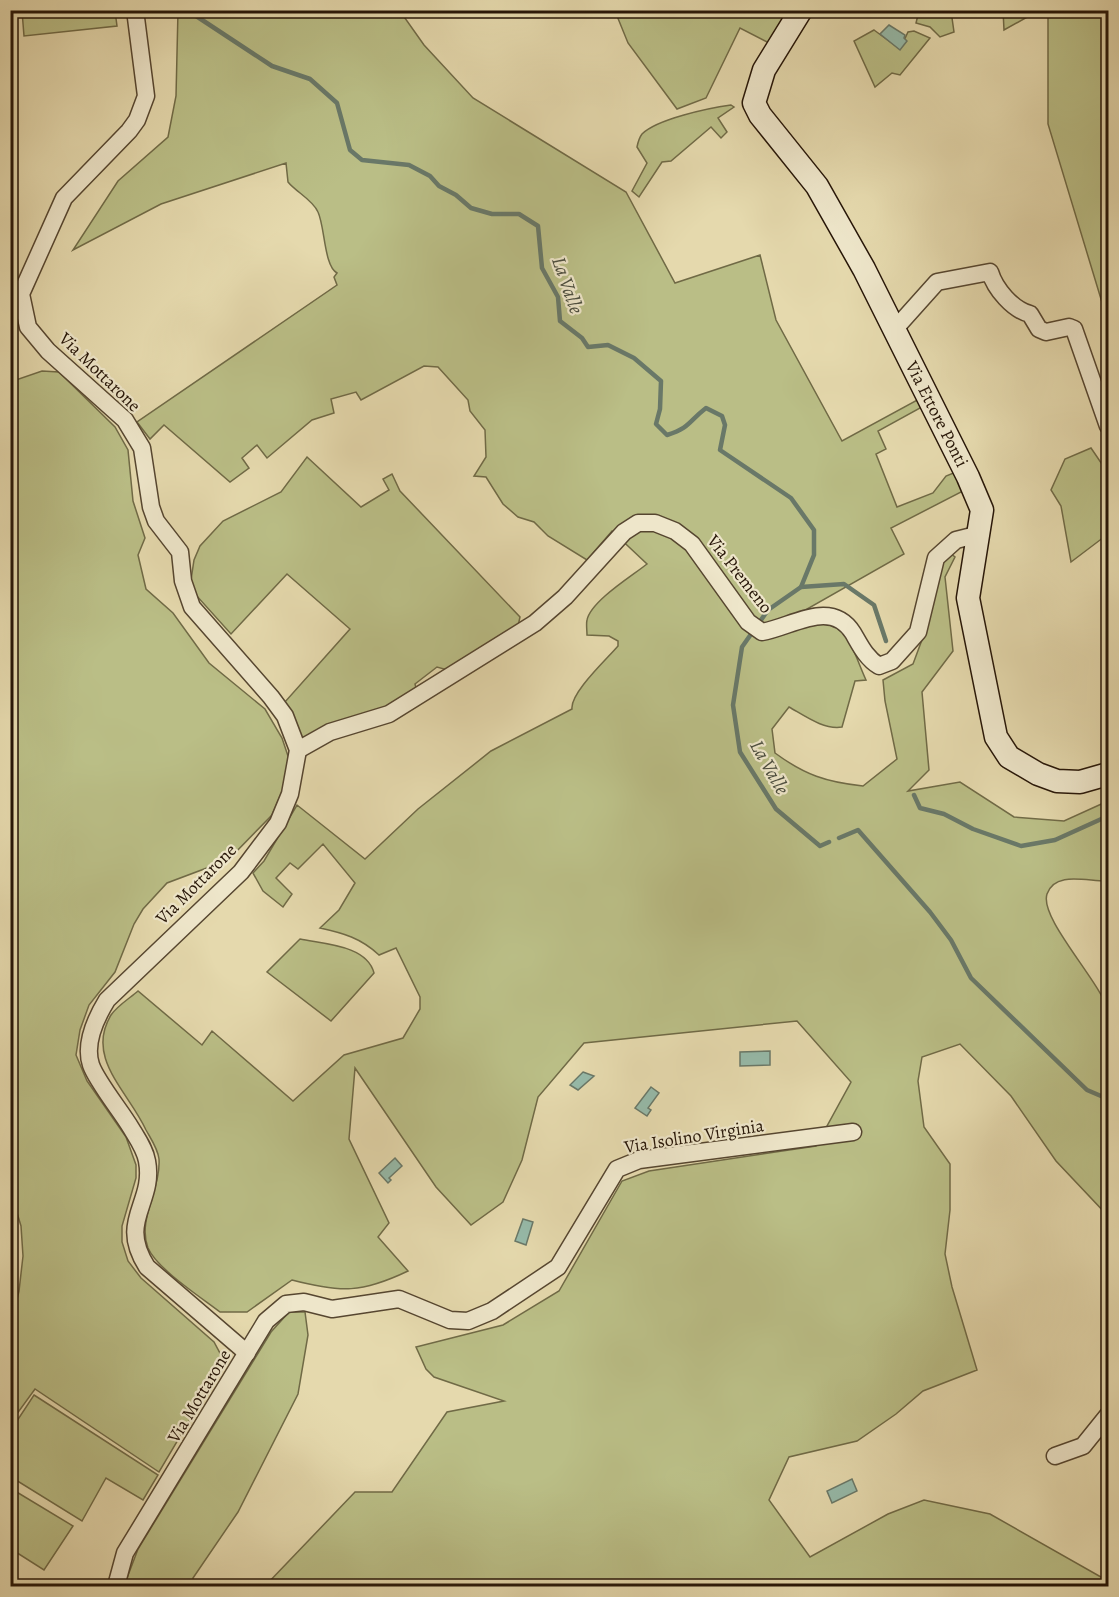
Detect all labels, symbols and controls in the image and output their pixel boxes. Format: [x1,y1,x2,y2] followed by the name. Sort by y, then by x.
[545,253,590,317] water label: La Valle
[53,326,146,417] street label: Via Mottarone
[900,356,974,471] street label: Via Ettore Ponti
[701,529,778,618] street label: Via Premeno
[743,735,796,800] water label: La Valle
[150,838,242,930] street label: Via Mottarone
[621,1113,766,1159] street label: Via Isolino Virginia
[161,1345,236,1448] street label: Via Mottarone

